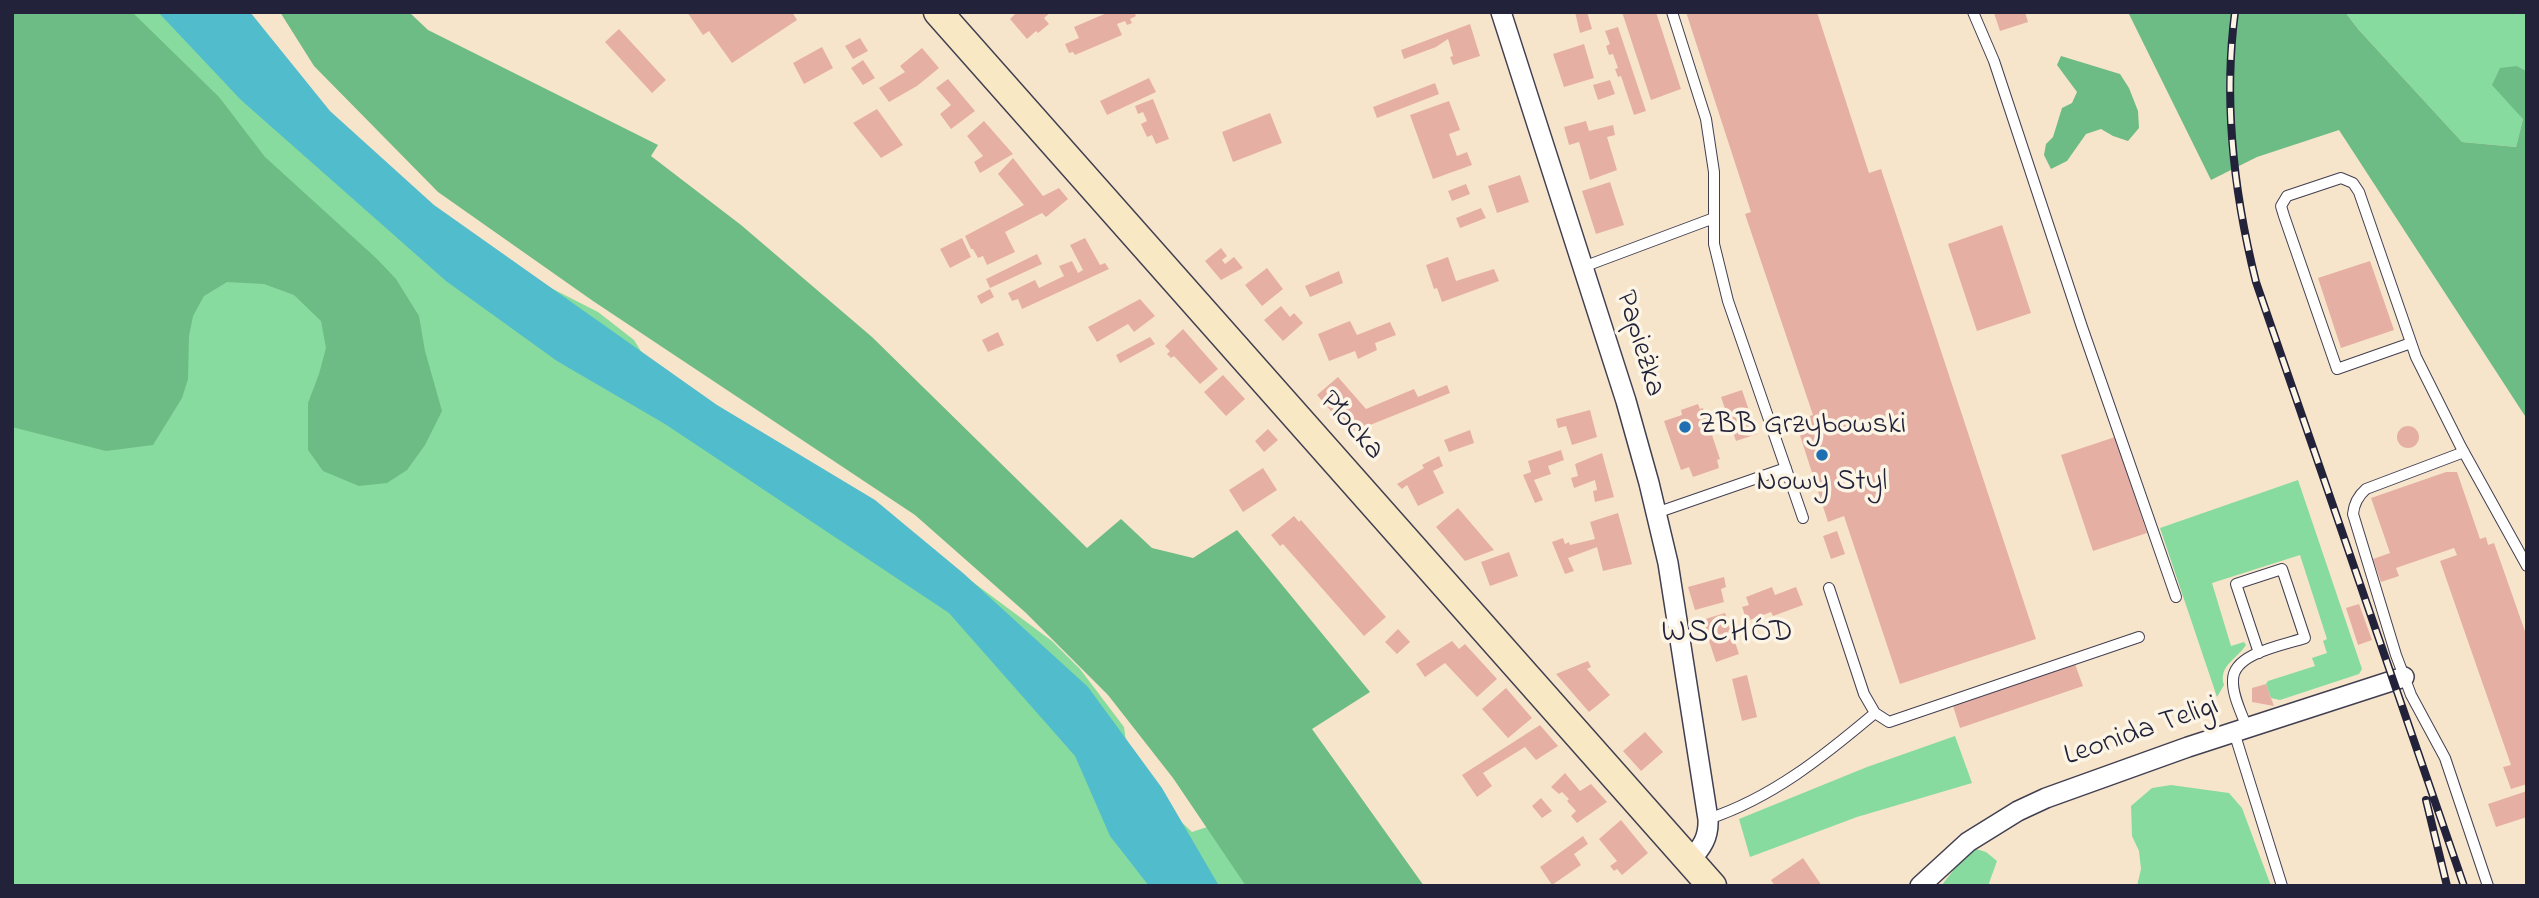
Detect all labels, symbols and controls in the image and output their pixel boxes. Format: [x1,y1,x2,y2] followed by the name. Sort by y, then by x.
[1605,287,1671,401] street label: Papieżka
[1310,385,1390,469] street label: Płocka
[1699,409,1906,445] place label: ZBB Grzybowski
[1677,419,1693,435] marker: ZBB Grzybowski
[1814,447,1830,463] marker: Nowy Styl
[1757,466,1887,502] place label: Nowy Styl
[1662,616,1794,654] district label: WSCHÓD
[2060,690,2224,776] street label: Leonida Teligi

